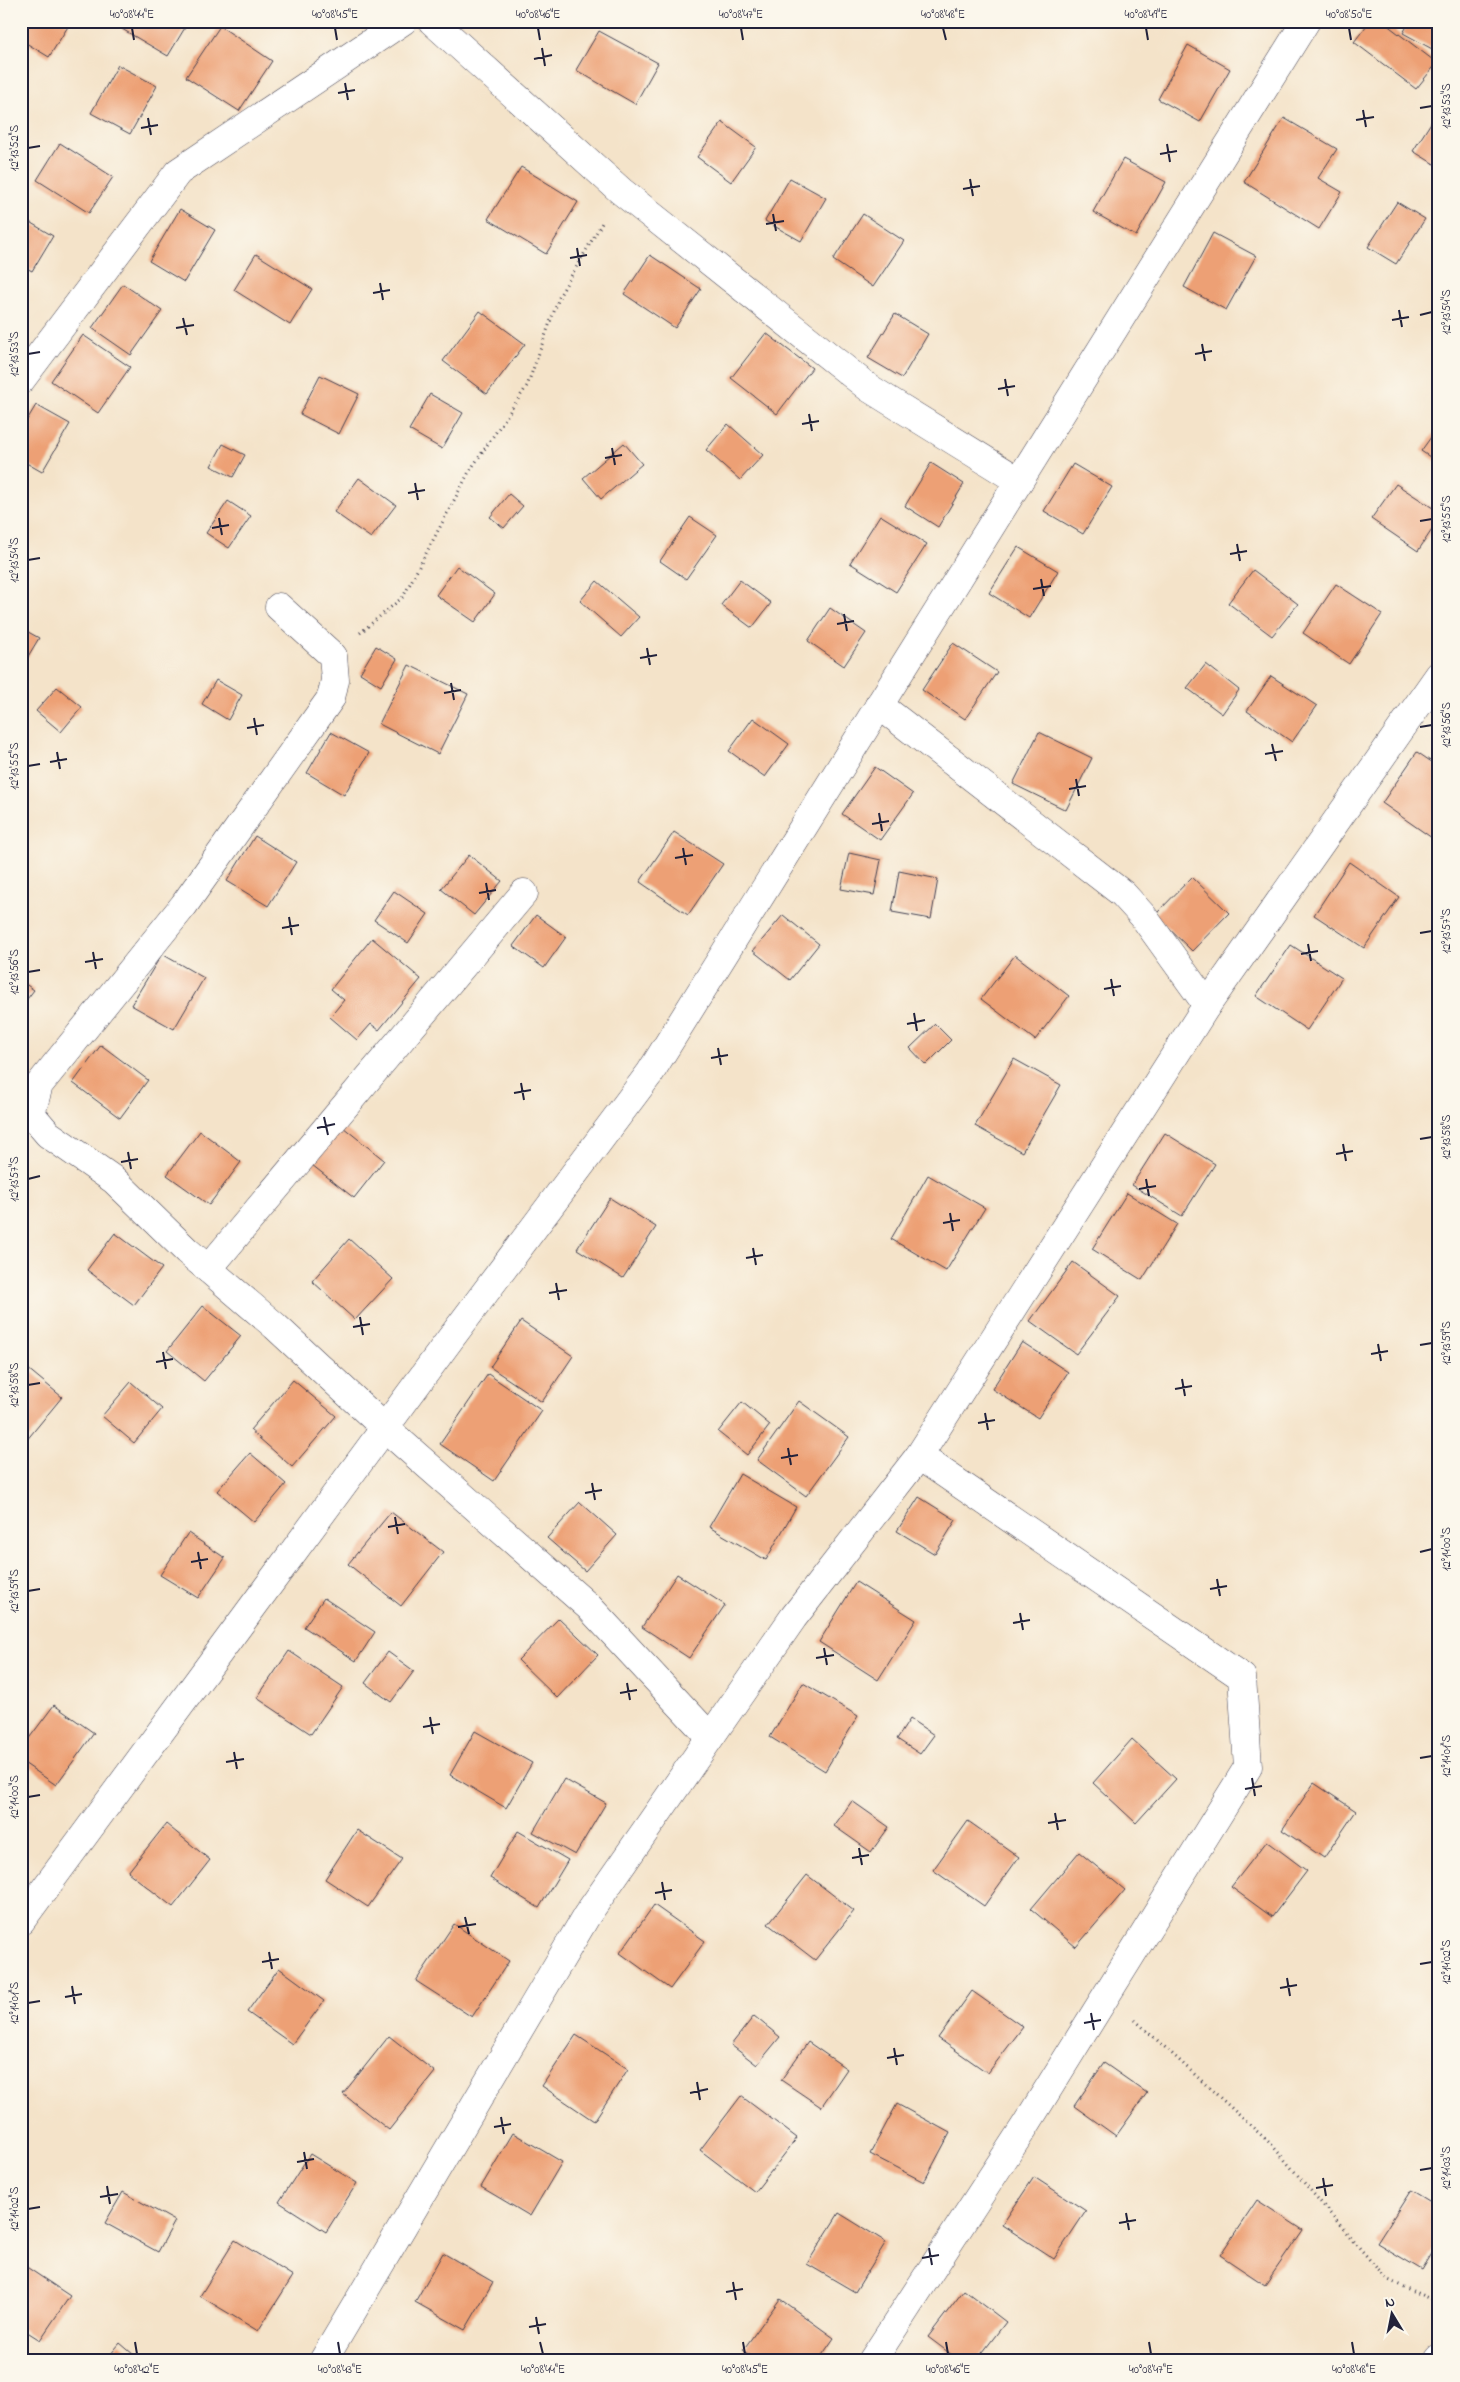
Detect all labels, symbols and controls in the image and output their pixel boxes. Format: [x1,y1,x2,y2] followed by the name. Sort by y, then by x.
[110,6,154,24] text: 40°08'44"E
[312,6,358,24] text: 40°08'45"E
[516,6,560,24] text: 40°08'46"E
[719,6,763,24] text: 40°08'47"E
[921,6,965,24] text: 40°08'48"E
[1125,6,1167,24] text: 40°08'49"E
[1326,6,1372,24] text: 40°08'50"E
[1438,83,1456,129] text: 12°13'53"S
[6,125,24,171] text: 12°13'52"S
[1438,289,1456,335] text: 12°13'54"S
[6,331,24,377] text: 12°13'53"S
[1438,495,1456,543] text: 12°13'55"S
[6,537,24,583] text: 12°13'54"S
[1438,702,1456,748] text: 12°13'56"S
[6,742,24,790] text: 12°13'55"S
[1438,908,1456,954] text: 12°13'57"S
[6,949,24,995] text: 12°13'56"S
[1438,1114,1456,1159] text: 12°13'58"S
[6,1156,24,1202] text: 12°13'57"S
[1438,1321,1456,1365] text: 12°13'59"S
[6,1362,24,1407] text: 12°13'58"S
[1438,1527,1456,1571] text: 12°14'00"S
[6,1569,24,1613] text: 12°13'59"S
[1438,1734,1456,1777] text: 12°14'01"S
[6,1775,24,1819] text: 12°14'00"S
[1438,1939,1456,1984] text: 12°14'02"S
[6,1981,24,2024] text: 12°14'01"S
[1438,2146,1456,2190] text: 12°14'03"S
[6,2186,24,2231] text: 12°14'02"S
[1368,2290,1418,2340] north arrow
[1384,2292,1396,2314] text: N
[114,2361,160,2379] text: 40°08'42"E
[318,2361,362,2379] text: 40°08'43"E
[521,2361,565,2379] text: 40°08'44"E
[722,2361,768,2379] text: 40°08'45"E
[926,2361,970,2379] text: 40°08'46"E
[1129,2361,1173,2379] text: 40°08'47"E
[1332,2361,1376,2379] text: 40°08'48"E

